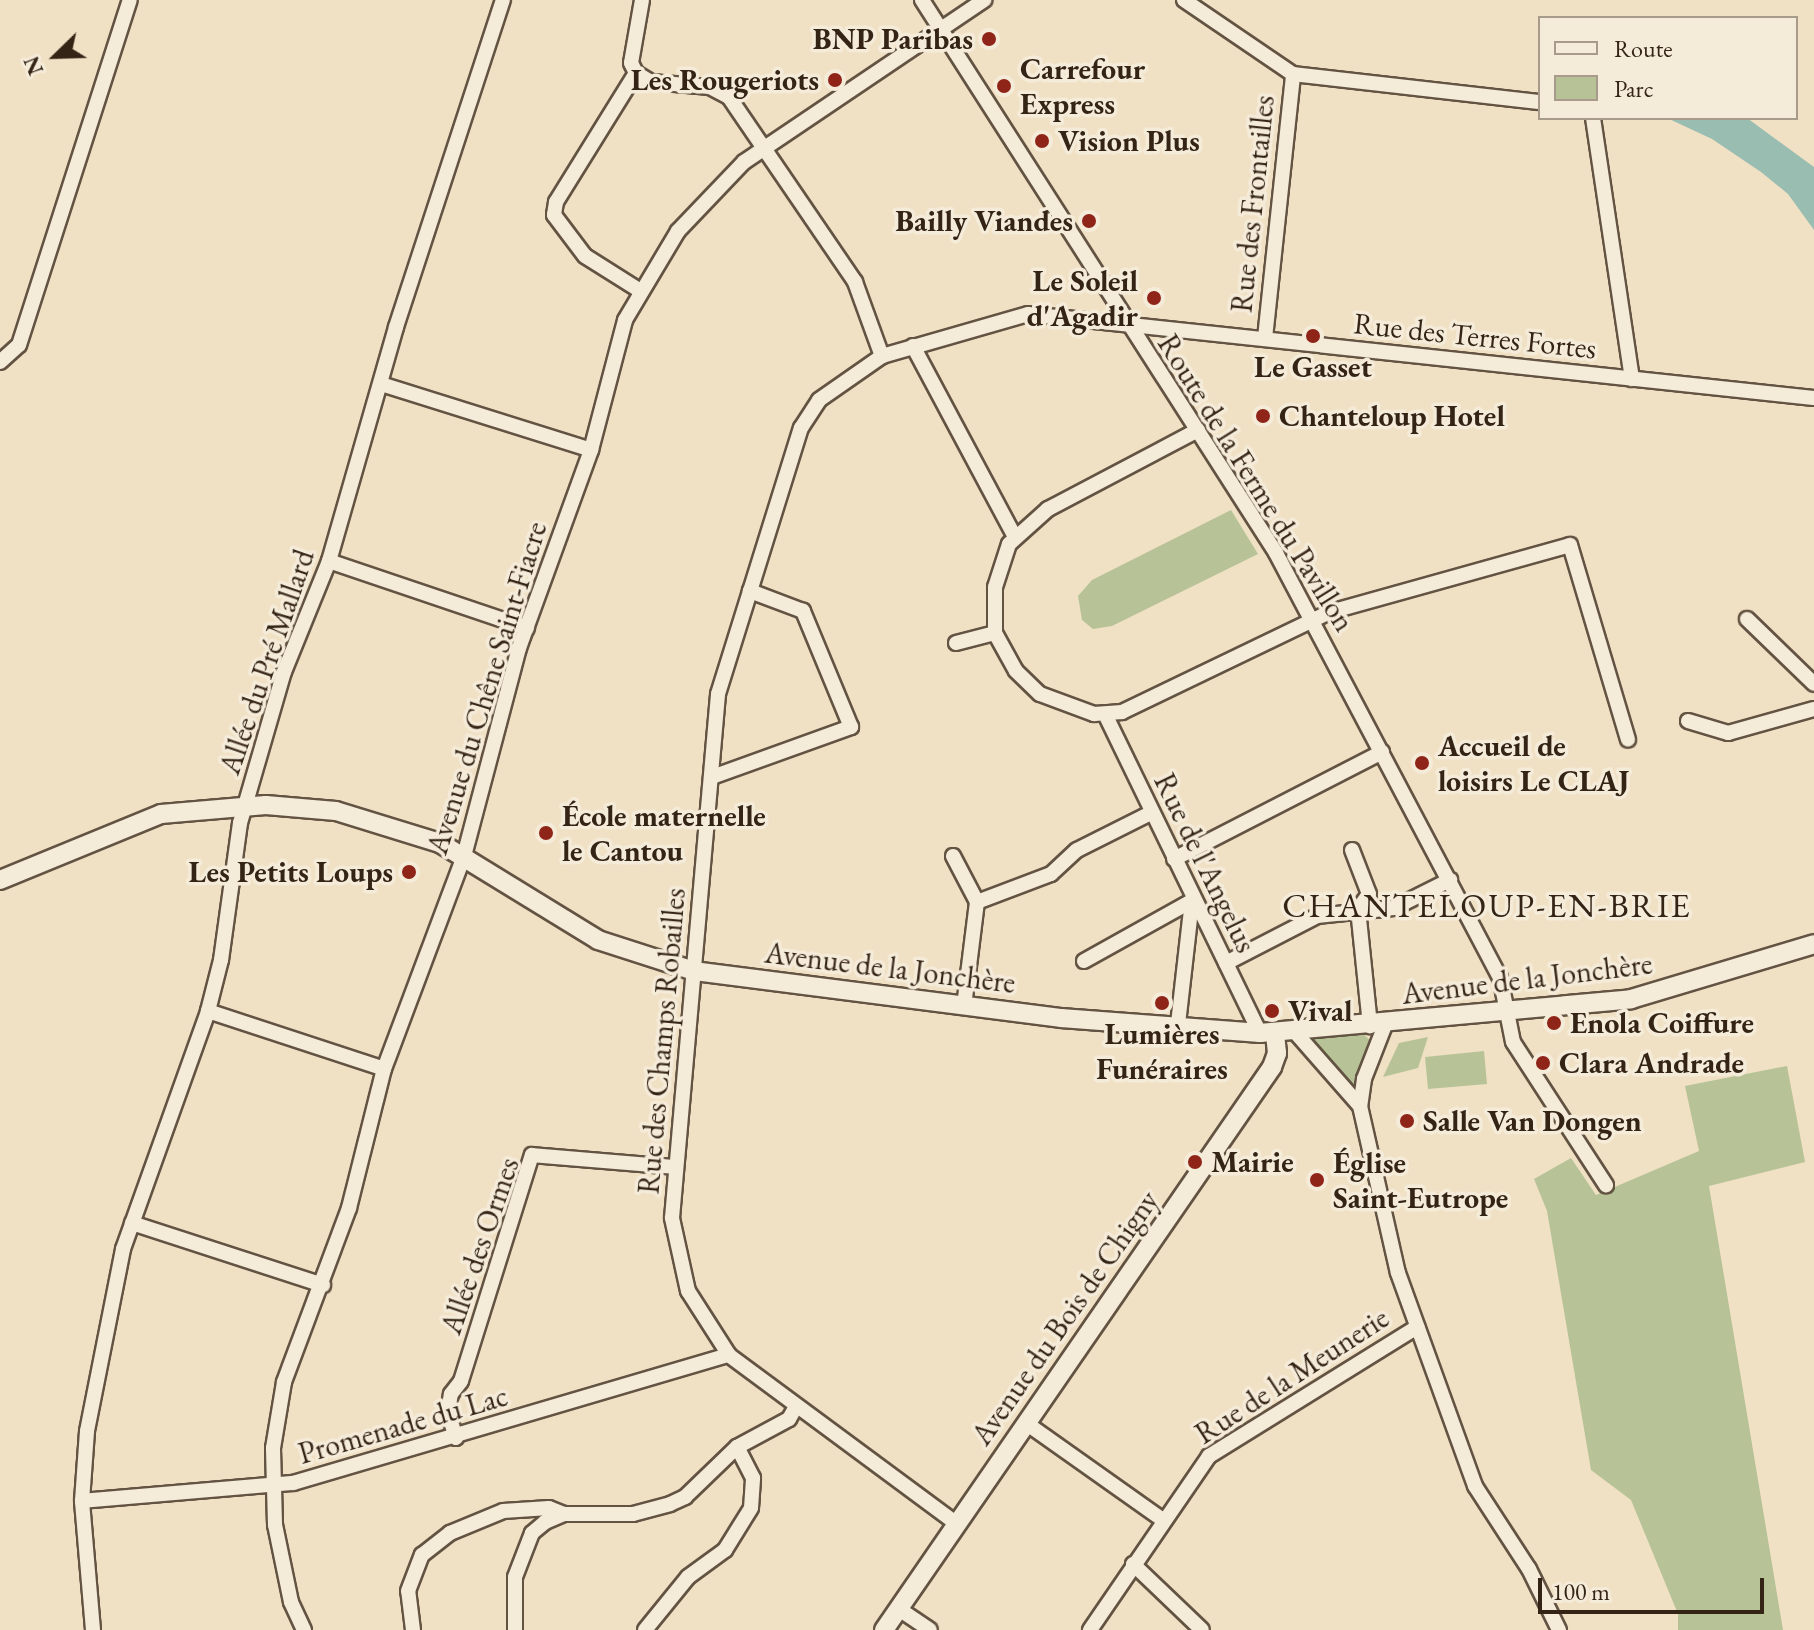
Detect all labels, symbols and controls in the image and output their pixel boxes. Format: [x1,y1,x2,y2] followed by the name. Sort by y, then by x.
[16,16,96,96] north arrow
[1538,16,1798,120] legend
[813,21,973,57] place label: BNP Paribas
[980,30,998,48] marker: BNP Paribas
[1614,33,1673,64] text: Route
[1020,51,1145,122] place label: Carrefour Express
[17,52,50,79] text: N
[631,62,819,98] place label: Les Rougeriots
[826,71,844,89] marker: Les Rougeriots
[1614,73,1653,104] text: Parc
[995,77,1013,95] marker: Carrefour Express
[1224,94,1282,314] street label: Rue des Frontailles
[1058,123,1200,159] place label: Vision Plus
[1033,132,1051,150] marker: Vision Plus
[895,203,1073,239] place label: Bailly Viandes
[1080,212,1098,230] marker: Bailly Viandes
[1027,263,1138,334] place label: Le Soleil d'Agadir
[1145,289,1163,307] marker: Le Soleil d'Agadir
[1352,305,1598,367] street label: Rue des Terres Fortes
[1304,327,1322,345] marker: Le Gasset
[1150,328,1362,638] street label: Route de la Ferme du Pavillon
[1254,349,1372,385] place label: Le Gasset
[1279,398,1505,434] place label: Chanteloup Hotel
[1254,407,1272,425] marker: Chanteloup Hotel
[419,517,555,859] street label: Avenue du Chêne Saint-Fiacre
[212,545,322,779] street label: Allée du Pré Mallard
[1438,728,1629,798] place label: Accueil de loisirs Le CLAJ
[1413,754,1431,772] marker: Accueil de loisirs Le CLAJ
[1146,767,1264,959] street label: Rue de l'Angelus
[562,798,766,868] place label: École maternelle le Cantou
[537,824,555,842] marker: École maternelle le Cantou
[188,854,393,890] place label: Les Petits Loups
[400,863,418,881] marker: Les Petits Loups
[1282,886,1692,926] district label: CHANTELOUP-EN-BRIE
[631,887,693,1195] street label: Rue des Champs Robailles
[763,935,1017,1001] street label: Avenue de la Jonchère
[1400,946,1654,1012] street label: Avenue de la Jonchère
[1288,993,1353,1029] place label: Vival
[1153,994,1171,1012] marker: Lumières Funéraires
[1263,1002,1281,1020] marker: Vival
[1570,1005,1754,1041] place label: Enola Coiffure
[1545,1014,1563,1032] marker: Enola Coiffure
[1096,1016,1228,1086] place label: Lumières Funéraires
[1559,1045,1744,1081] place label: Clara Andrade
[1534,1054,1552,1072] marker: Clara Andrade
[1423,1103,1642,1139] place label: Salle Van Dongen
[1398,1112,1416,1130] marker: Salle Van Dongen
[1211,1144,1294,1180] place label: Mairie
[1333,1145,1508,1216] place label: Église Saint-Eutrope
[433,1153,527,1339] street label: Allée des Ormes
[1186,1153,1204,1171] marker: Mairie
[1308,1171,1326,1189] marker: Église Saint-Eutrope
[964,1184,1166,1452] street label: Avenue du Bois de Chigny
[1188,1300,1396,1452] street label: Rue de la Meunerie
[294,1378,512,1472] street label: Promenade du Lac
[1542,1562,1768,1612] scale bar
[1552,1576,1610,1607] text: 100 m

